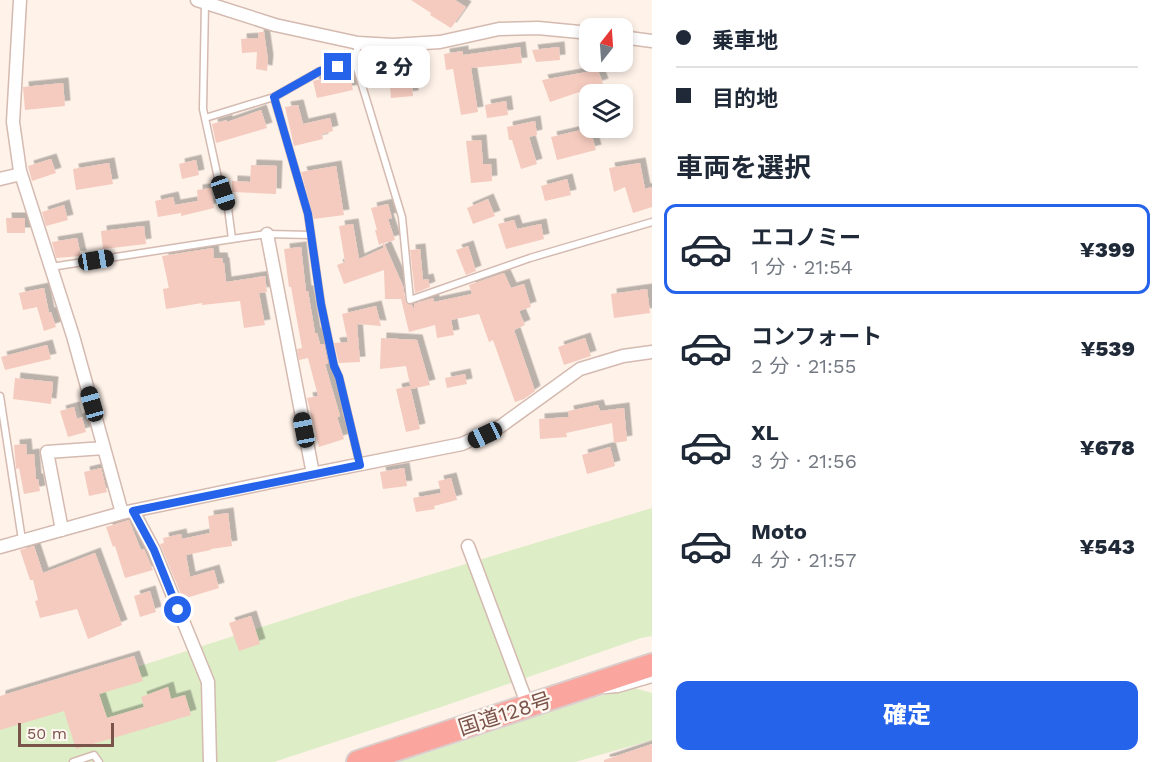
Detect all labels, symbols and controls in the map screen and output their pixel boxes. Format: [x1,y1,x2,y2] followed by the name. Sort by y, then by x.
[579,18,633,72] north arrow
[579,18,633,138] map controls
[712,28,778,53] text: 乗車地
[359,46,431,88] callout: 2 分
[324,53,351,80] route end
[375,55,413,79] text: 2 分
[579,84,633,138] button: layers
[712,86,778,111] text: 目的地
[676,152,811,184] text: 車両を選択
[209,173,237,213] car
[679,222,733,276] icon: car
[751,225,861,250] text: エコノミー
[1080,237,1135,262] text: ¥399
[77,248,115,272] car
[751,255,853,279] text: 1 分 · 21:54
[679,321,733,375] icon: car
[751,324,882,349] text: コンフォート
[1080,336,1135,361] text: ¥539
[751,354,856,378] text: 2 分 · 21:55
[78,384,106,424] car
[292,411,316,449] car
[465,419,505,451] car
[679,420,733,474] icon: car
[751,420,779,445] text: XL
[1080,435,1135,460] text: ¥678
[751,449,857,473] text: 3 分 · 21:56
[679,519,733,573] icon: car
[751,519,807,544] text: Moto
[1080,534,1135,559] text: ¥543
[751,548,856,572] text: 4 分 · 21:57
[164,596,191,623] route start
[676,681,1138,750] button: 確定
[455,687,555,740] street label: 国道128号
[18,720,114,748] scale bar
[27,724,67,743] text: 50 m

